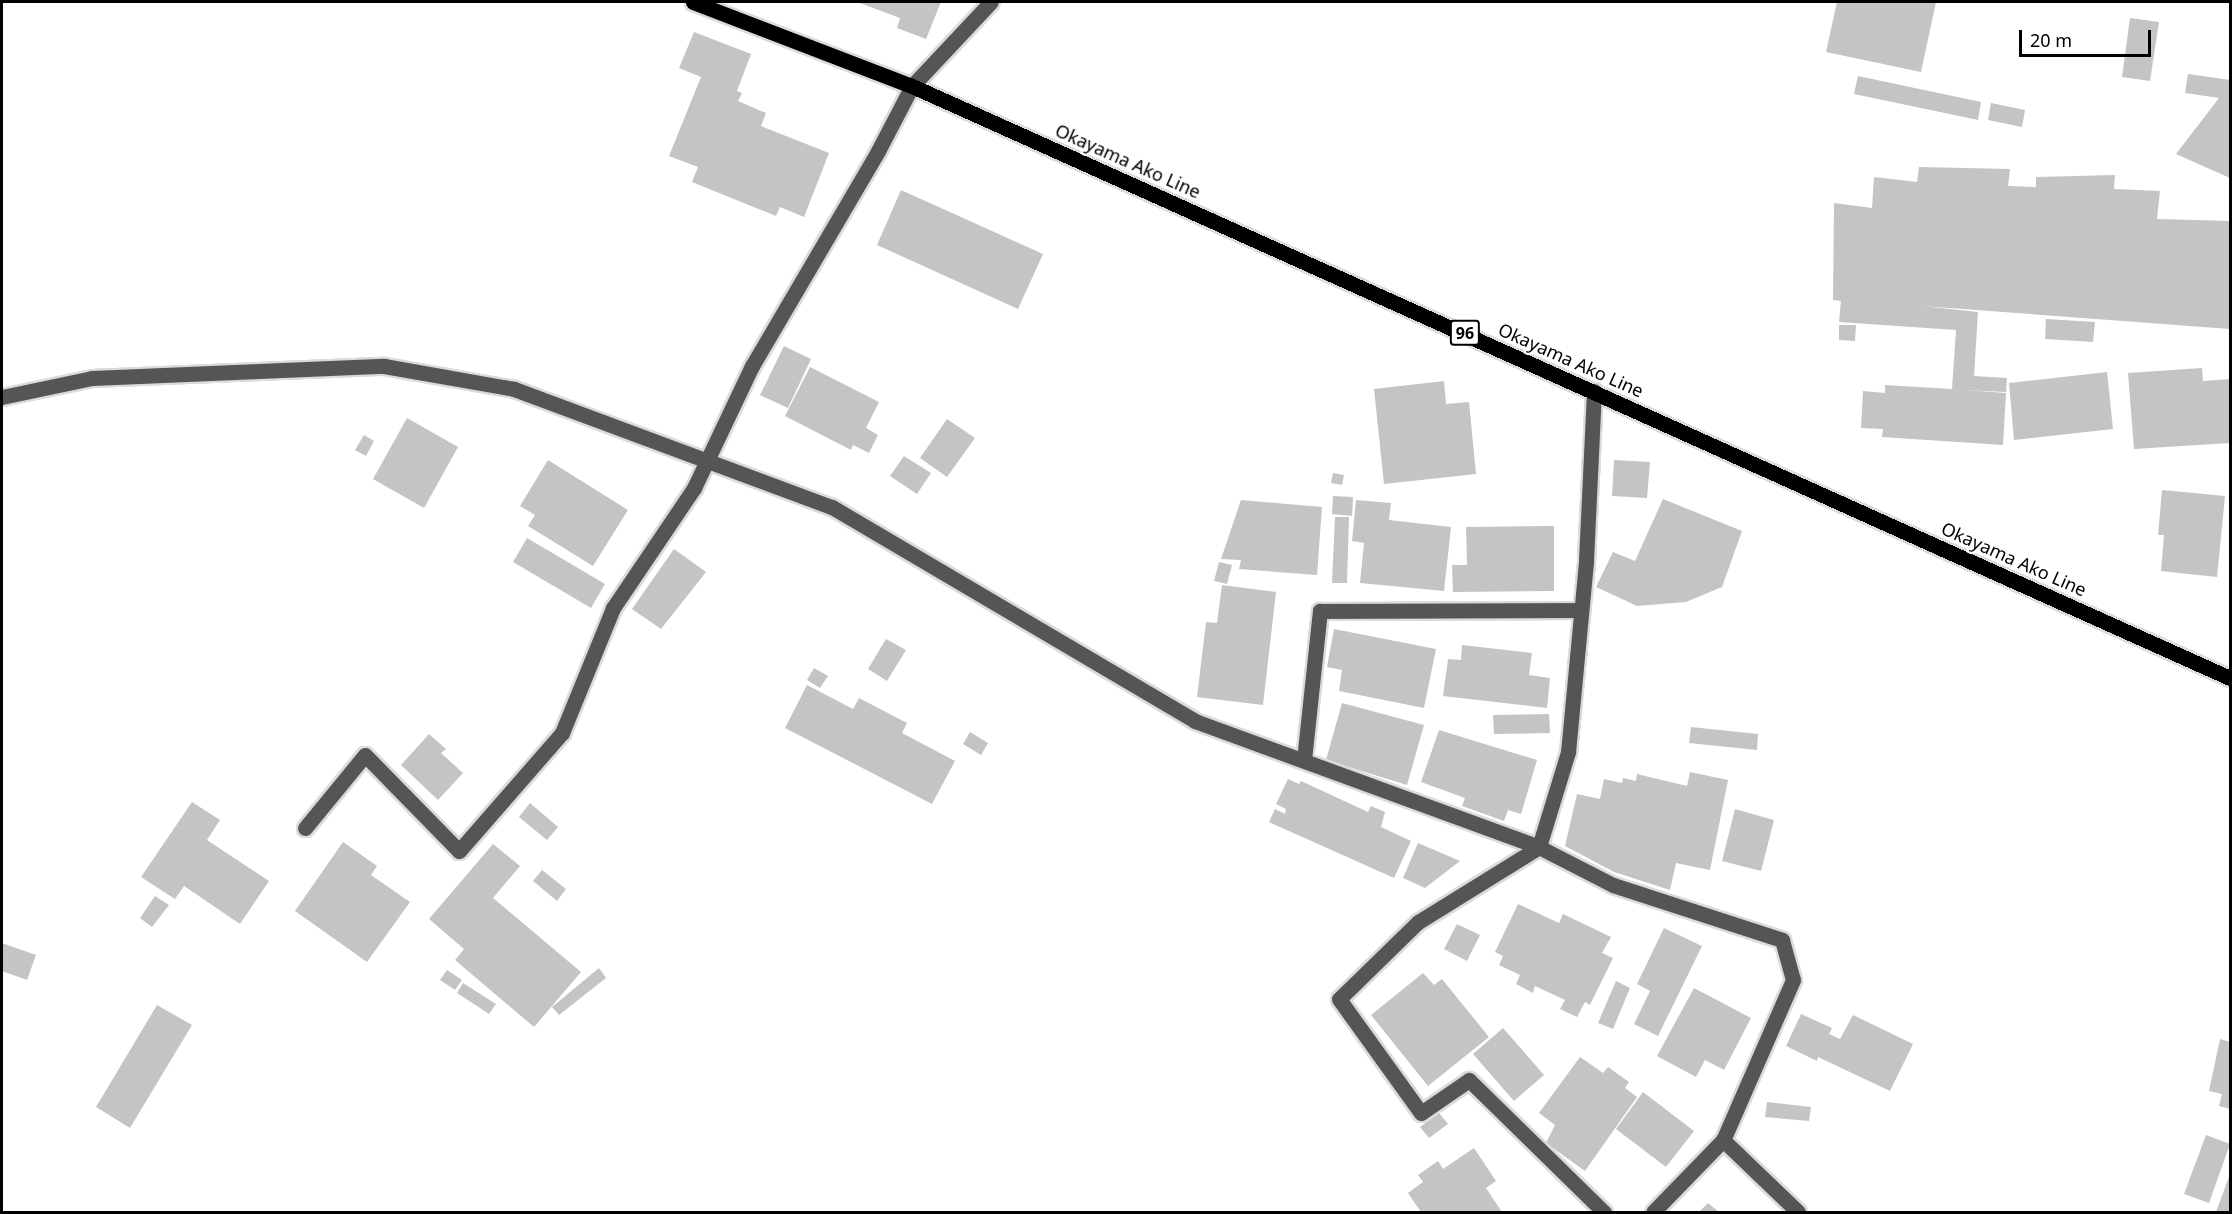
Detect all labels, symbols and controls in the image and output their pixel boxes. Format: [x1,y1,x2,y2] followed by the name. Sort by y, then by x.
[2022,18,2154,56] scale bar
[2030,28,2072,52] text: 20 m
[1052,119,1204,203] street label: Okayama Ako Line
[1495,318,1647,402] street label: Okayama Ako Line
[1448,320,1482,346] road number: 96
[1938,517,2090,601] street label: Okayama Ako Line

